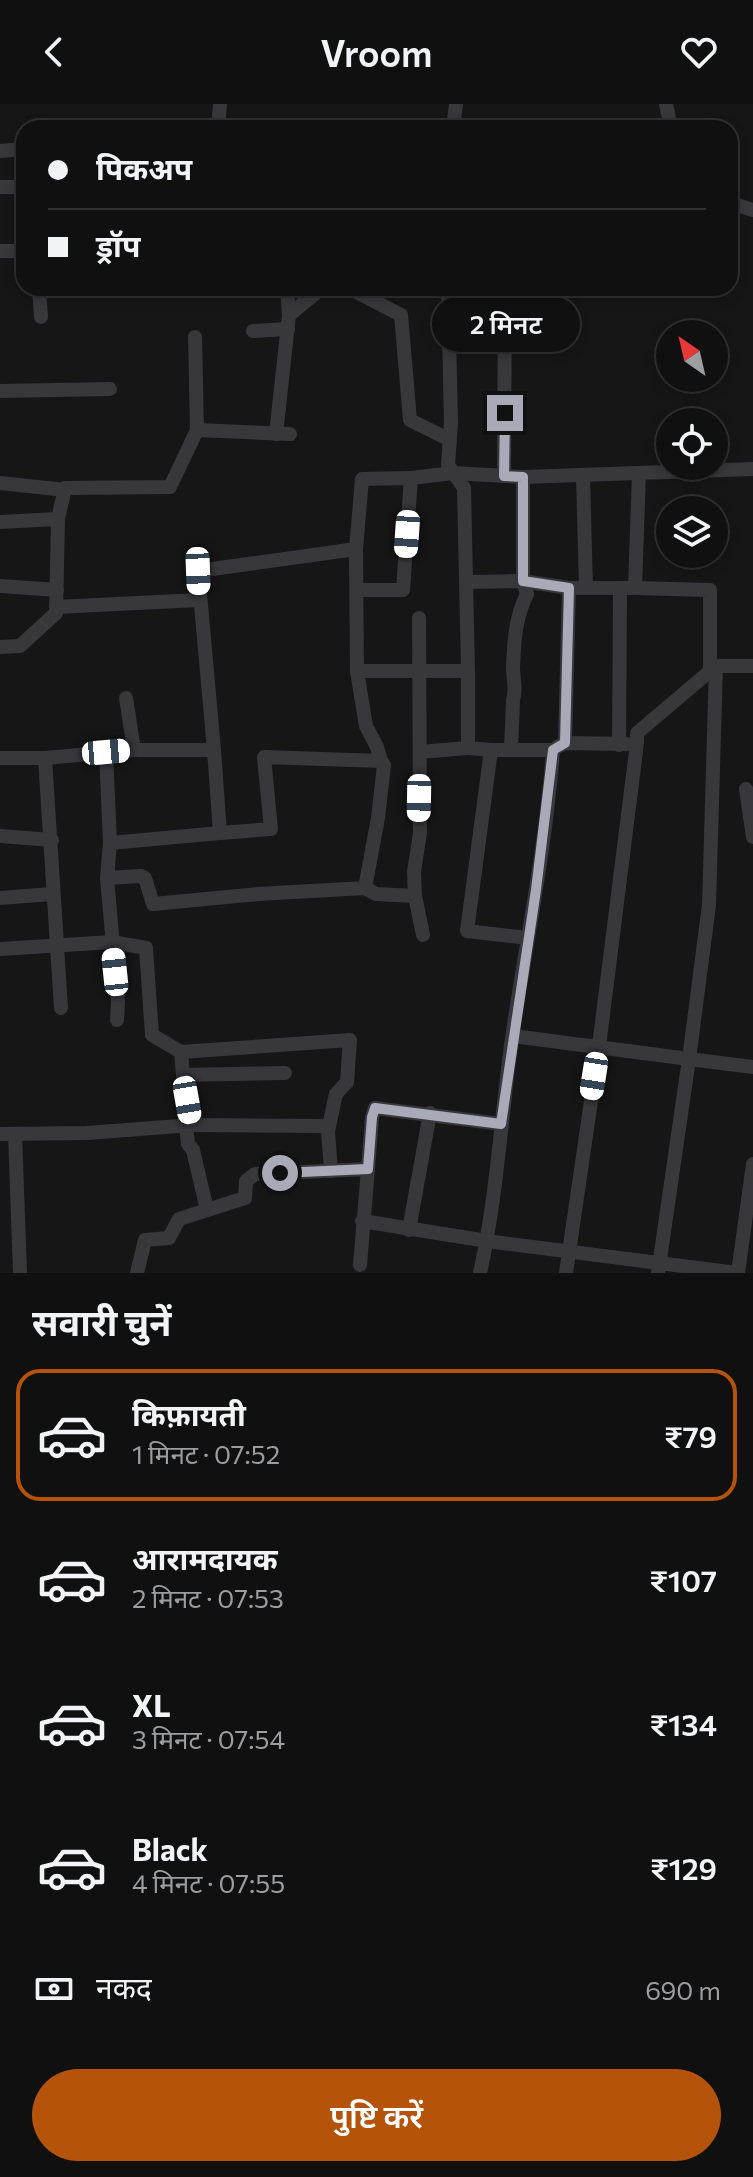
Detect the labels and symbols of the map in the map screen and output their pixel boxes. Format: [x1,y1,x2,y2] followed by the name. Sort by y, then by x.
[431,297,579,353] callout: 2 मिनट
[656,320,728,392] north arrow
[487,395,523,431] route end
[393,509,421,559] car
[185,547,211,595] car
[81,738,131,766] car
[407,774,431,822] car
[101,947,129,997] car
[578,1050,610,1102] car
[171,1074,203,1126] car
[262,1155,298,1191] route start

